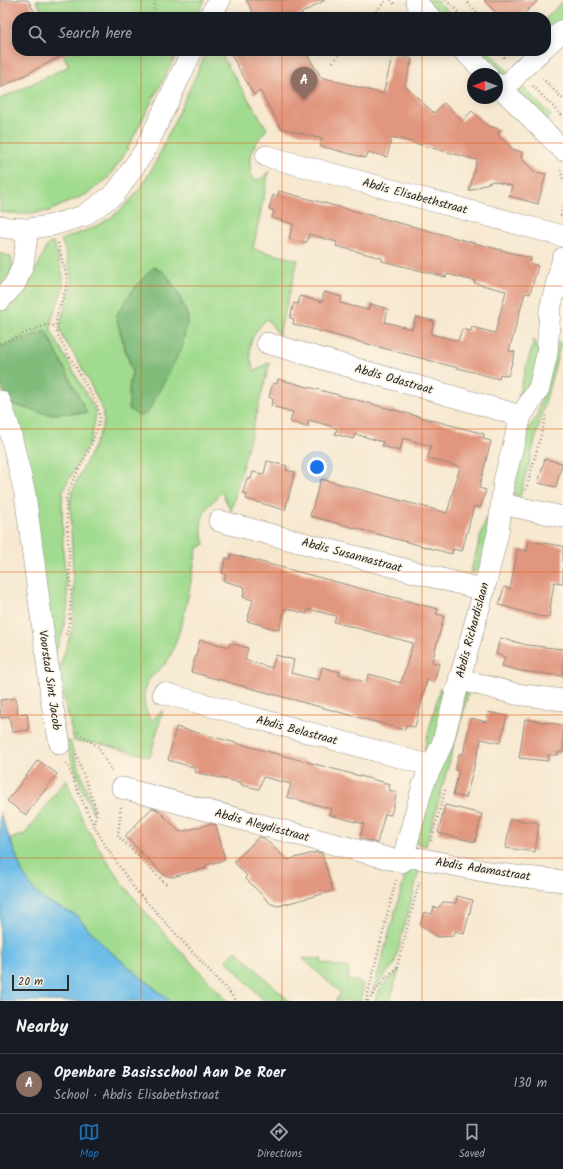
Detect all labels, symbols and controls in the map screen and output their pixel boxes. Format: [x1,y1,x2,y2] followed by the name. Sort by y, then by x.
[12,12,551,56] search box
[58,22,132,46] text: Search here
[26,23,48,45] icon: search
[291,67,317,100] pin: A
[467,68,503,104] north arrow
[360,173,470,220] street label: Abdis Elisabethstraat
[352,359,436,400] street label: Abdis Odastraat
[307,457,327,477] your location
[300,533,405,578] street label: Abdis Susannastraat
[451,580,494,680] street label: Abdis Richardislaan
[33,629,66,732] street label: Voorstad Sint Jacob
[254,710,340,751] street label: Abdis Belastraat
[212,804,312,847] street label: Abdis Aleydisstraat
[434,853,532,886] street label: Abdis Adamastraat
[12,973,69,992] scale bar
[18,973,43,991] text: 20 m
[16,1014,68,1041] text: Nearby
[54,1061,286,1085] text: Openbare Basisschool Aan De Roer
[25,1073,33,1094] text: A
[513,1073,547,1094] text: 130 m
[54,1085,219,1106] text: School · Abdis Elisabethstraat
[78,1121,100,1163] tab: Map
[257,1121,302,1163] tab: Directions
[459,1121,485,1163] tab: Saved

